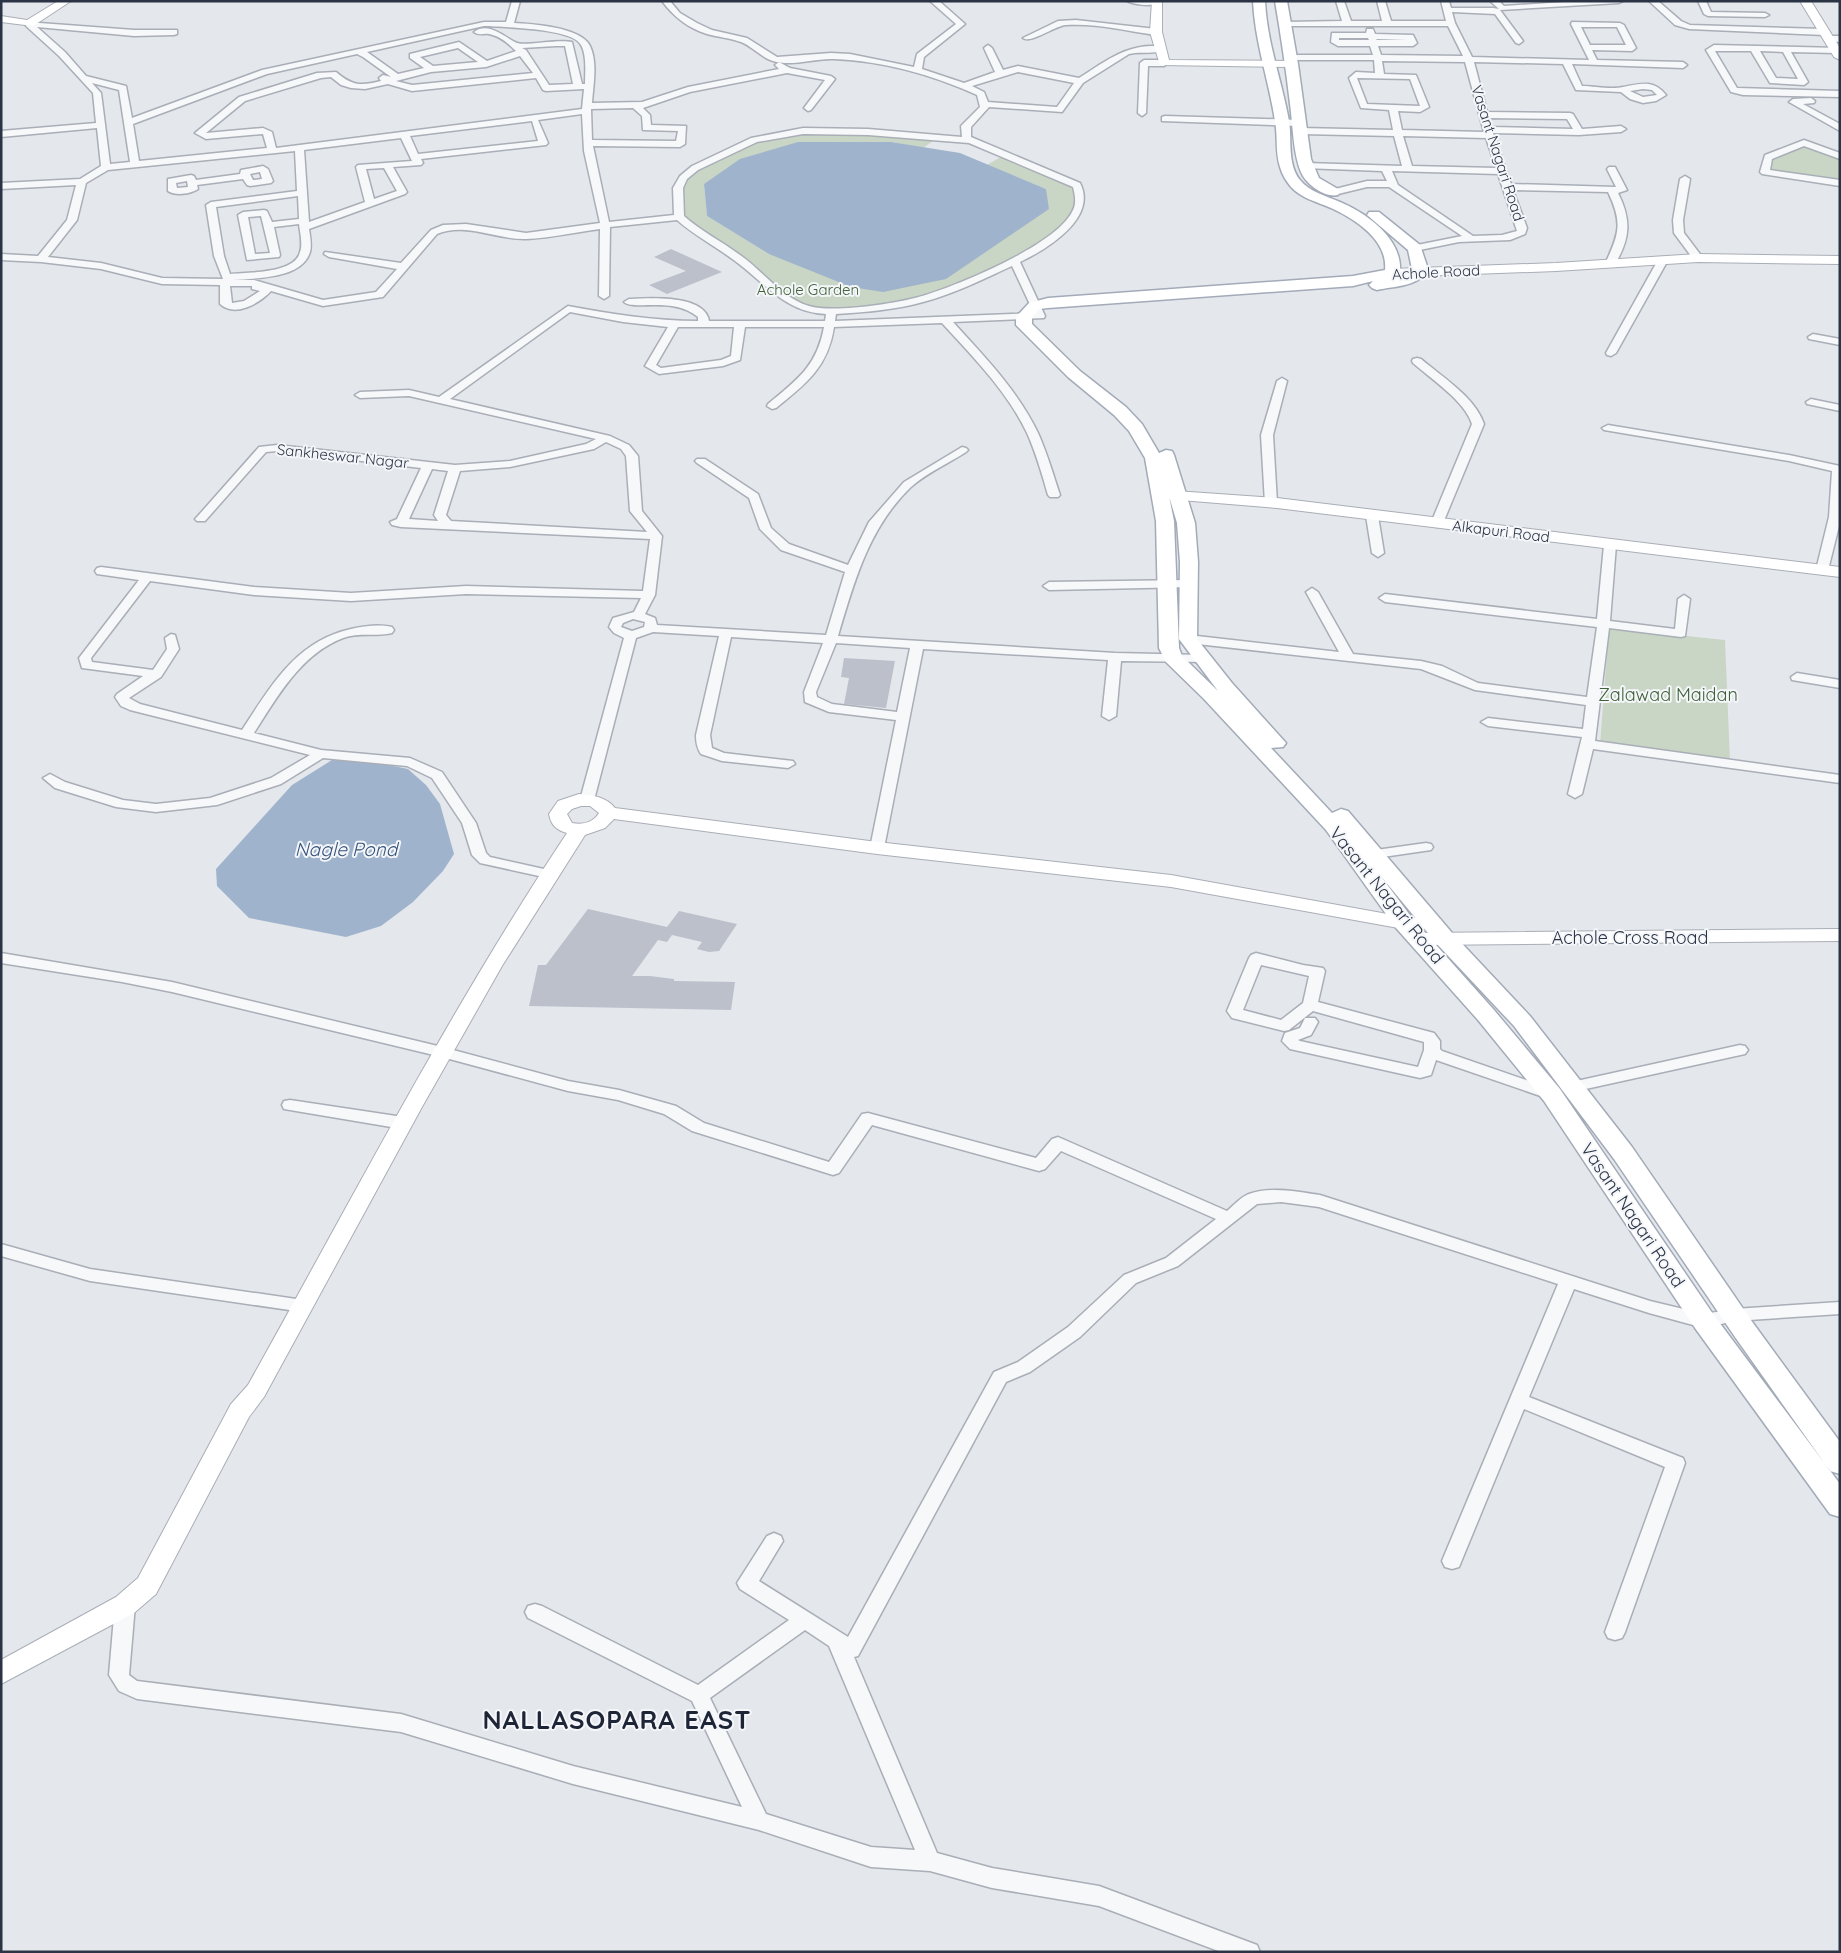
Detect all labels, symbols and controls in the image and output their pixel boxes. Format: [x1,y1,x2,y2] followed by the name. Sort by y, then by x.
[1467,83,1529,223] street label: Vasant Nagari Road
[1391,260,1481,284] street label: Achole Road
[757,280,859,299] park label: Achole Garden
[276,440,410,472] street label: Sankheswar Nagar
[1451,516,1551,546] street label: Alkapuri Road
[1598,683,1738,706] park label: Zalawad Maidan
[1325,822,1449,968] street label: Vasant Nagari Road
[295,837,400,861] water label: Nagle Pond
[1552,926,1708,949] street label: Achole Cross Road
[1576,1138,1690,1292] street label: Vasant Nagari Road
[482,1703,752,1736] district label: NALLASOPARA EAST

